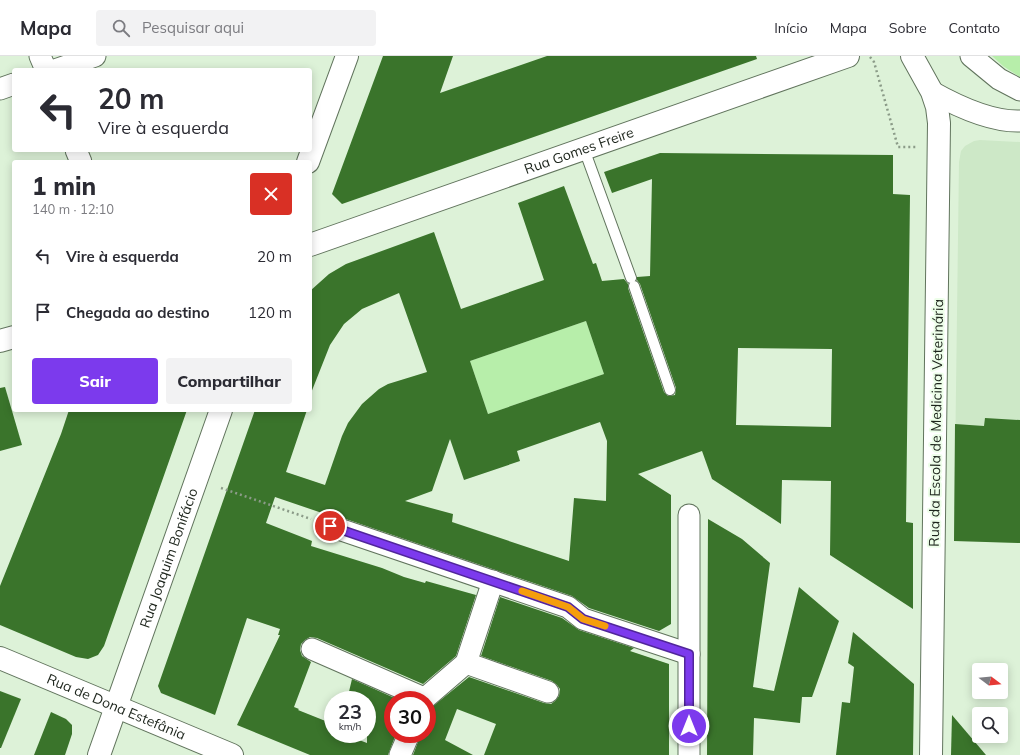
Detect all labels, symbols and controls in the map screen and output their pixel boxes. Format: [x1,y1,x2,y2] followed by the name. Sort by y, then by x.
[96,10,376,46] search box
[20,16,72,40] text: Mapa
[110,17,132,39] icon: search
[142,18,244,37] text: Pesquisar aqui
[774,19,808,37] text: Início
[830,19,867,37] text: Mapa
[889,19,927,37] text: Sobre
[949,19,1000,37] text: Contato
[98,81,164,116] text: 20 m
[32,84,84,136] icon: left
[98,116,229,139] text: Vire à esquerda
[522,123,636,178] street label: Rua Gomes Freire
[32,171,96,201] text: 1 min
[250,173,292,215] button: close
[32,201,114,217] text: 140 m · 12:10
[32,245,54,267] icon: left
[66,247,179,266] text: Vire à esquerda
[257,247,292,266] text: 20 m
[925,299,947,547] street label: Rua da Escola de Medicina Veterinária
[32,301,54,323] icon: arrive
[66,303,210,322] text: Chegada ao destino
[248,303,292,322] text: 120 m
[32,358,158,404] button: Sair
[166,358,292,404] button: Compartilhar
[136,486,202,630] street label: Rua Joaquim Bonifácio
[313,509,347,543] pin
[319,515,341,537] icon: arrive
[972,663,1008,699] north arrow
[972,663,1008,743] map controls
[44,670,188,744] street label: Rua de Dona Estefânia
[384,691,436,743] speed limit sign: 30
[338,699,362,724] text: 23
[668,705,710,747] position arrow
[972,707,1008,743] button: search
[339,720,361,733] text: km/h

